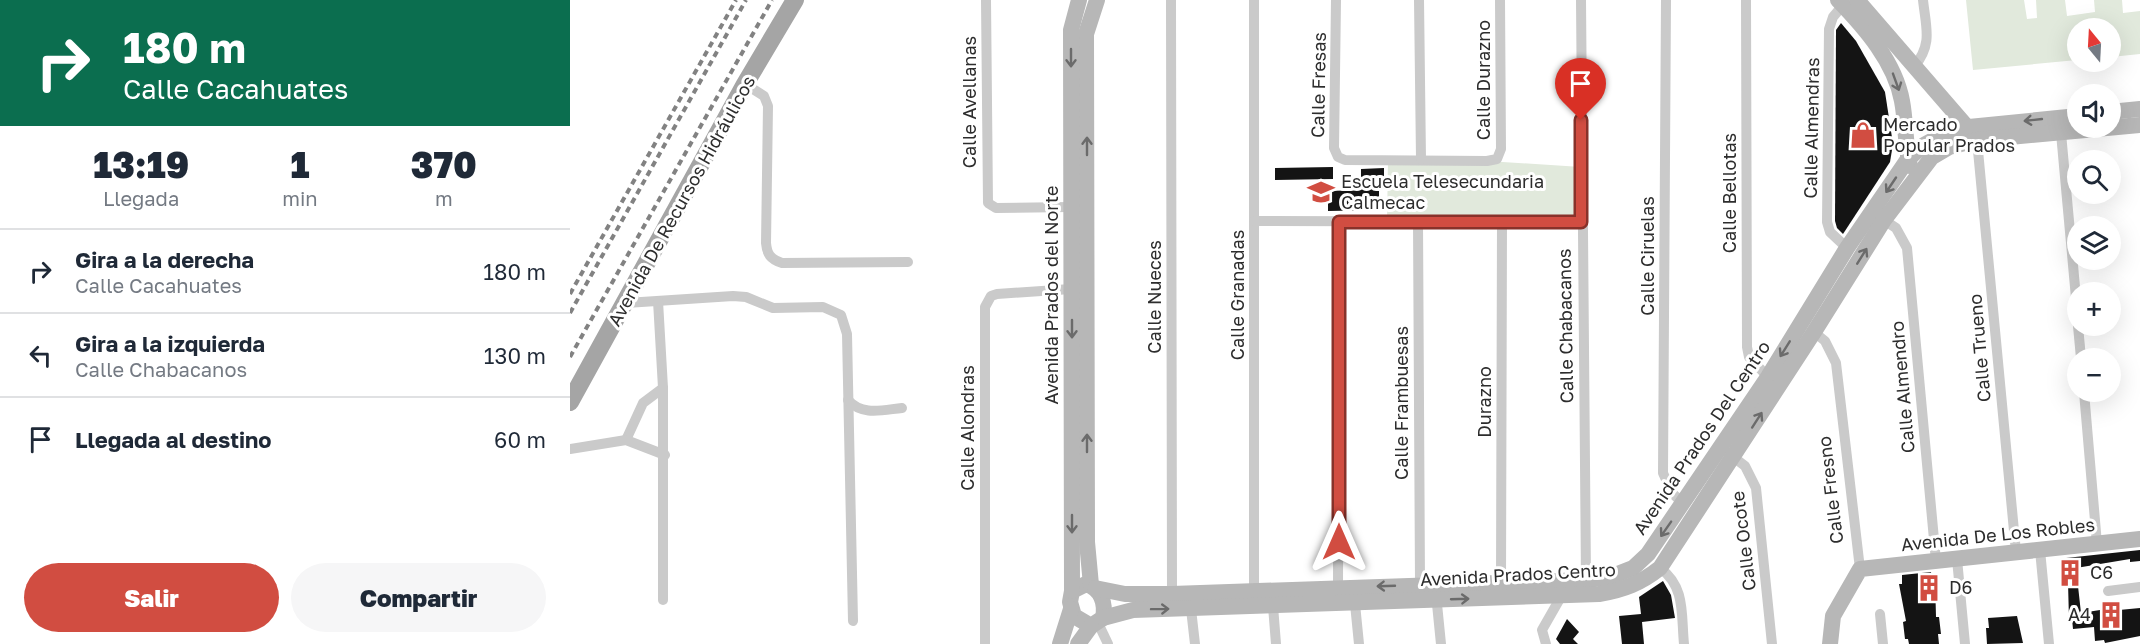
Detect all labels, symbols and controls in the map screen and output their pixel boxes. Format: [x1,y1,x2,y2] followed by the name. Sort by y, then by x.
[2067,18,2121,72] north arrow
[2067,18,2121,402] map controls
[1472,20,1494,140] street label: Calle Durazno
[123,22,246,72] text: 180 m
[24,24,102,102] icon: right
[1306,32,1330,138] street label: Calle Fresas
[958,36,980,168] street label: Calle Avellanas
[1065,47,1077,67] one-way arrow
[1799,57,1823,199] street label: Calle Almendras
[1555,58,1606,120] pin
[1564,67,1597,100] icon: arrive
[603,71,759,330] street label: Avenida De Recursos Hidráulicos
[1891,72,1902,90] one-way arrow
[123,73,348,105] text: Calle Cacahuates
[2067,84,2121,138] button: sound
[1883,113,2015,156] place label: Mercado Popular Prados
[2023,115,2043,126] one-way arrow
[1848,120,1878,150] shop icon: Mercado Popular Prados
[1718,133,1740,253] street label: Calle Bellotas
[1081,137,1093,157] one-way arrow
[93,143,189,186] text: 13:19
[290,143,309,186] text: 1
[411,143,477,186] text: 370
[2067,150,2121,204] button: search
[1341,170,1544,213] place label: Escuela Telesecundaria Calmecac
[1885,176,1897,192] one-way arrow
[1306,177,1336,207] school or university icon: Escuela Telesecundaria Calmecac
[103,186,179,210] text: Llegada
[282,186,318,210] text: min
[435,186,453,210] text: m
[1040,186,1062,404] street label: Avenida Prados del Norte
[1636,196,1658,316] street label: Calle Ciruelas
[2067,216,2121,270] button: layers
[1226,230,1248,360] street label: Calle Granadas
[1143,240,1165,354] street label: Calle Nueces
[75,246,254,273] text: Gira a la derecha
[1855,247,1868,264] one-way arrow
[1553,248,1577,404] street label: Calle Chabacanos
[24,255,57,288] icon: right
[483,258,546,285] text: 180 m
[75,273,242,297] text: Calle Cacahuates
[2067,282,2121,336] button: +
[1963,293,1995,403] street label: Calle Trueno
[1066,318,1078,338] one-way arrow
[1885,320,1919,454] street label: Calle Almendro
[1390,326,1412,480] street label: Calle Frambuesas
[75,330,265,357] text: Gira a la izquierda
[1628,336,1774,539] street label: Avenida Prados Del Centro
[24,339,57,372] icon: left
[1779,340,1791,357] one-way arrow
[484,342,546,369] text: 130 m
[2067,348,2121,402] button: −
[75,357,247,381] text: Calle Chabacanos
[956,365,978,491] street label: Calle Alondras
[1473,366,1495,438] street label: Durazno
[1752,412,1764,429] one-way arrow
[24,423,57,456] icon: arrive
[75,426,272,453] text: Llegada al destino
[494,426,546,453] text: 60 m
[1081,434,1093,454] one-way arrow
[1813,435,1848,545] street label: Calle Fresno
[1726,490,1760,592] street label: Calle Ocote
[1307,510,1371,574] position arrow
[1066,513,1078,533] one-way arrow
[1900,513,2096,555] street label: Avenida De Los Robles
[1660,520,1672,536] one-way arrow
[1420,558,1616,590] street label: Avenida Prados Centro
[2055,558,2085,588] building icon: C6
[2090,561,2113,583] place label: C6
[24,563,279,632] button: Salir
[291,563,546,632] button: Compartir
[1914,573,1944,603] building icon: D6
[1949,576,1973,598] place label: D6
[1377,580,1397,591] one-way arrow
[1449,593,1469,605] one-way arrow
[2096,600,2126,630] building icon: A4
[1150,603,1170,615] one-way arrow
[2068,603,2091,625] place label: A4

